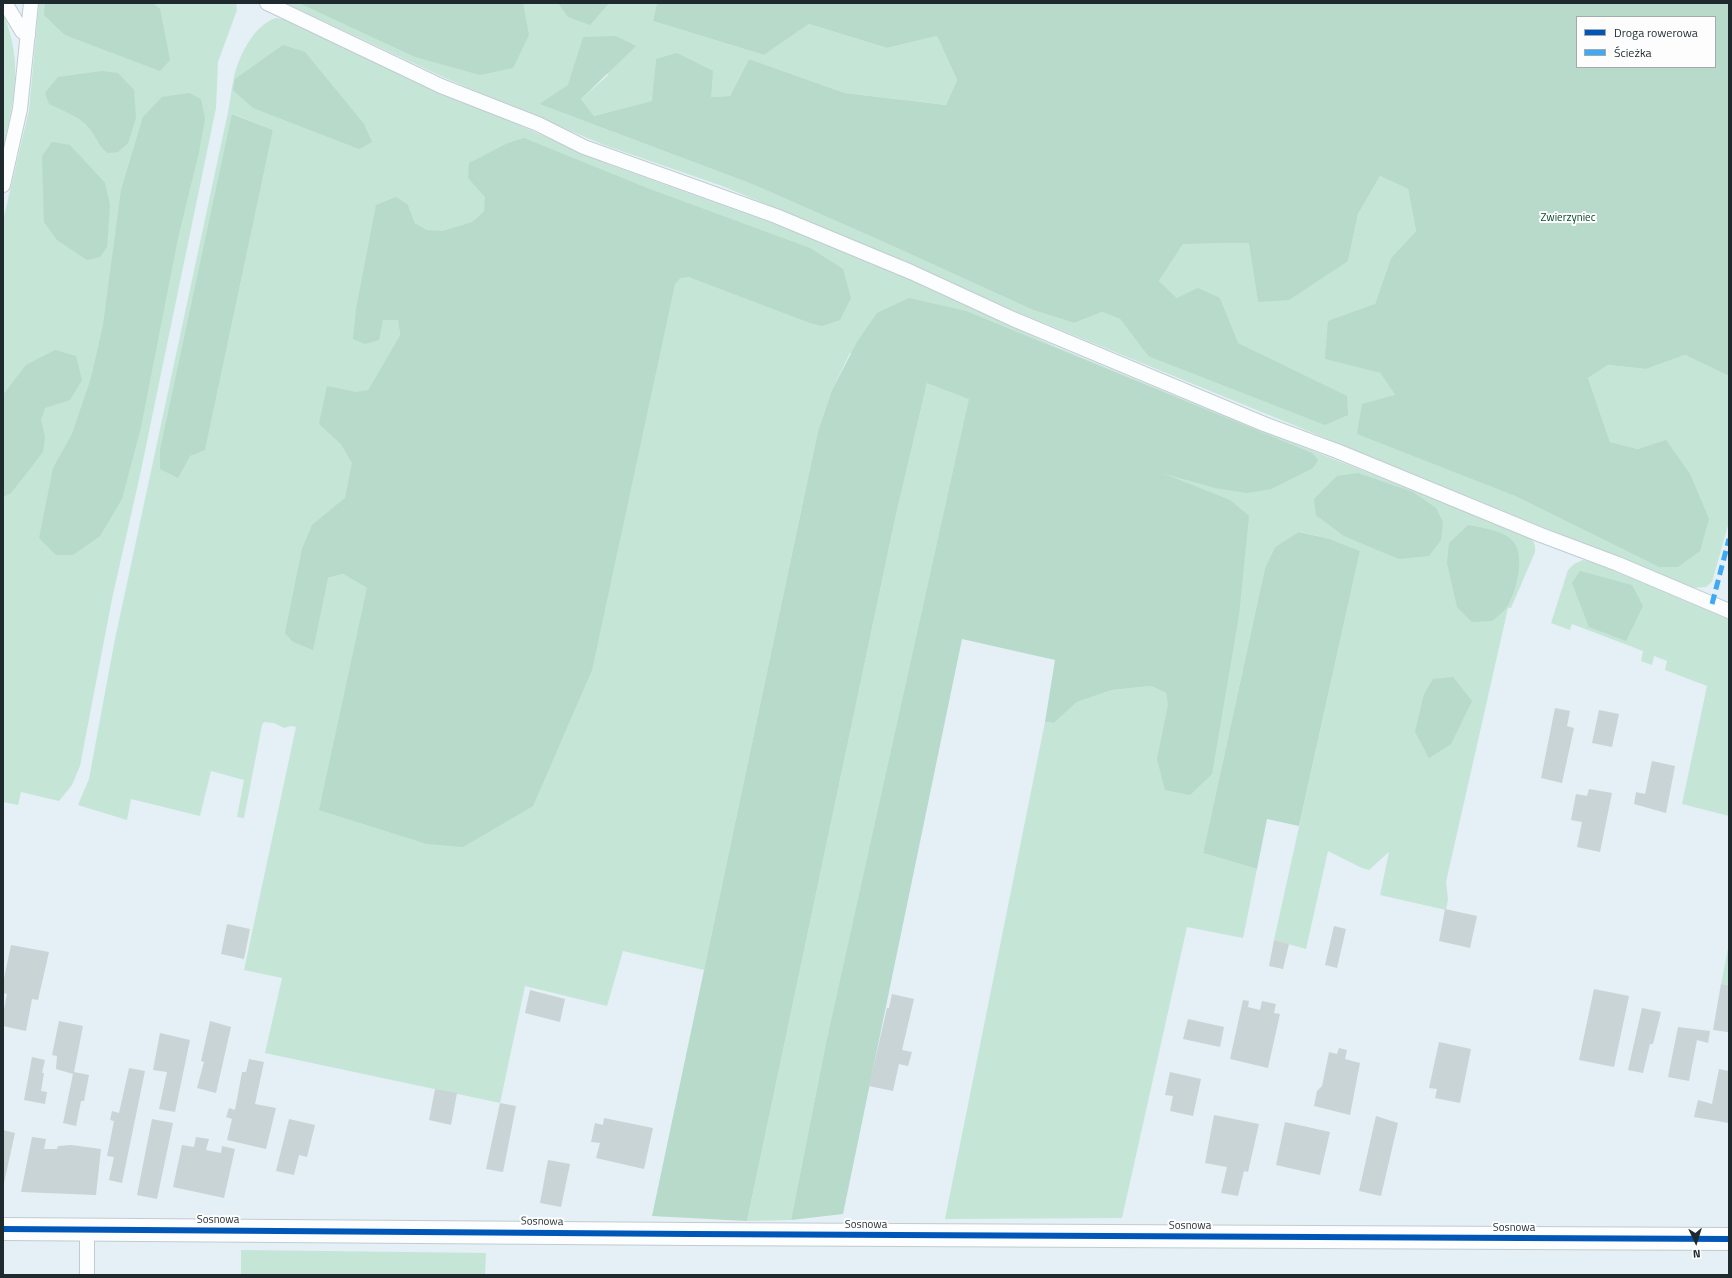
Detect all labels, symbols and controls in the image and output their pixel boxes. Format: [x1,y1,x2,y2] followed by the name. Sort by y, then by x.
[1576,16,1716,68] legend
[1614,23,1698,42] text: Droga rowerowa
[1614,43,1652,62] text: Ścieżka
[1541,211,1595,225] park label: Zwierzyniec
[197,1213,239,1227] street label: Sosnowa
[521,1215,563,1229] street label: Sosnowa
[845,1218,887,1232] street label: Sosnowa
[1169,1219,1211,1233] street label: Sosnowa
[1493,1221,1535,1235] street label: Sosnowa
[1676,1222,1716,1262] north arrow
[1692,1246,1701,1262] text: N

